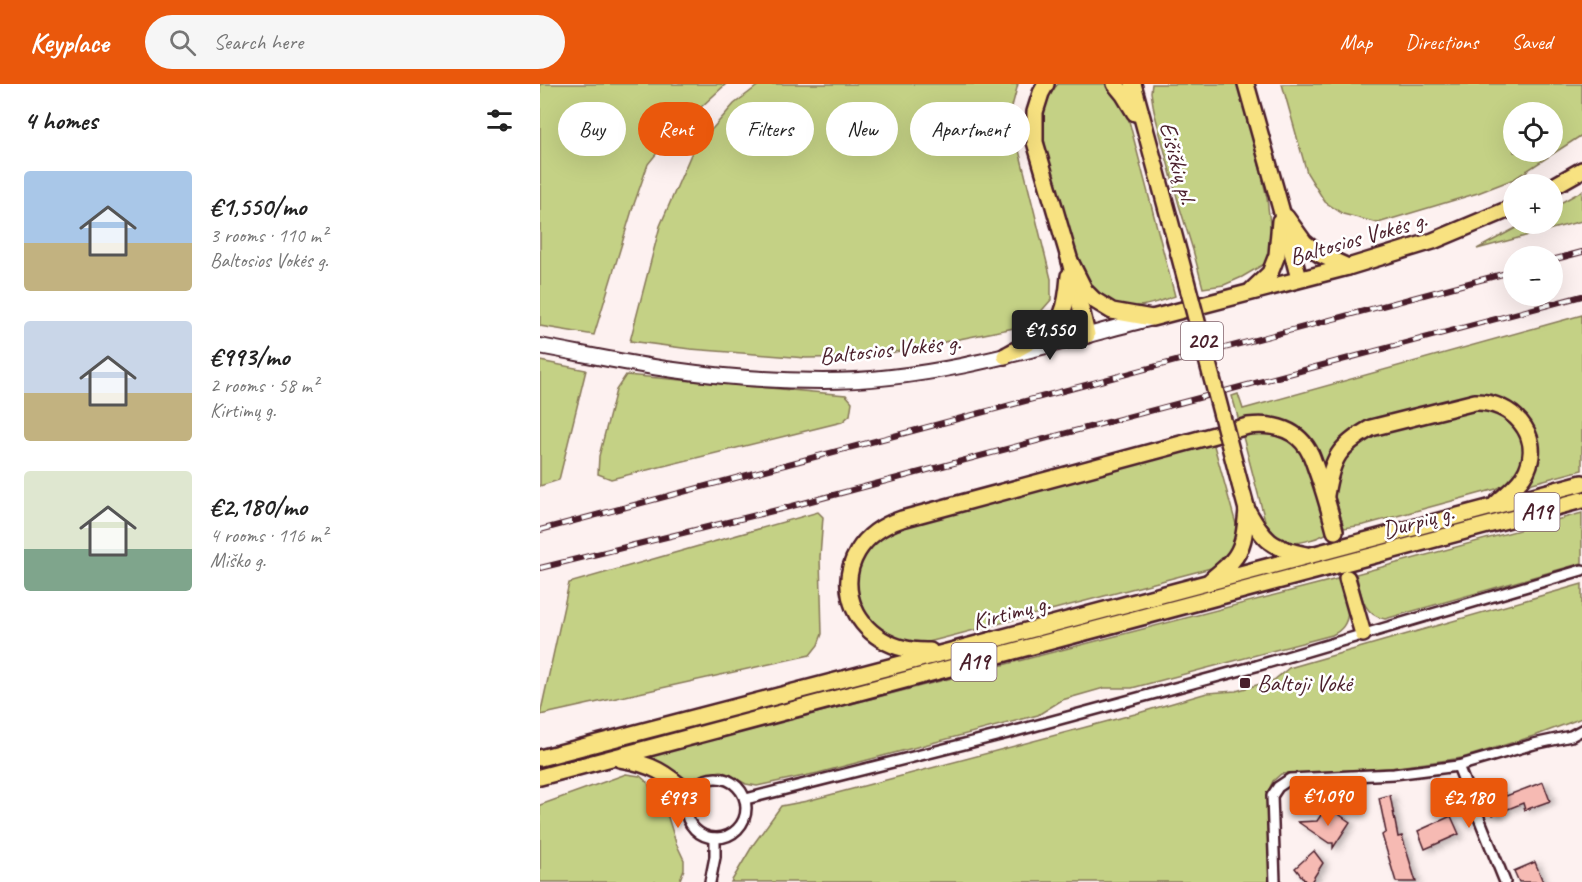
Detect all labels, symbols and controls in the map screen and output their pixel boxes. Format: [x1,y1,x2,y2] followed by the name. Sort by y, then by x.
[145,15,565,69] search box
[30,25,109,60] text: Keyplace
[166,26,199,59] icon: search
[214,28,303,56] text: Search here
[1340,29,1372,55] text: Map
[1405,29,1478,55] text: Directions
[1511,29,1552,55] text: Saved
[558,102,626,156] chip: Buy
[638,102,714,156] chip: Rent
[726,102,814,156] chip: Filters
[826,102,898,156] chip: New
[910,102,1030,156] chip: Apartment
[1503,102,1563,306] map controls
[1503,102,1563,162] button: locate
[24,104,97,137] text: 4 homes
[483,104,516,137] icon: filters
[1153,118,1203,208] street label: Eišiškių pl.
[1503,174,1563,234] button: +
[210,190,306,223] text: €1,550/mo
[72,195,144,267] icon: home
[1286,204,1431,272] street label: Baltosios Vokės g.
[210,223,327,248] text: 3 rooms · 110 m²
[1503,246,1563,306] button: −
[210,248,328,273] text: Baltosios Vokės g.
[1001,310,1099,361] pin: €1,550
[1026,317,1074,342] text: €1,550
[1181,322,1223,360] road number: 202
[818,327,962,371] street label: Baltosios Vokės g.
[210,340,289,373] text: €993/mo
[72,345,144,417] icon: home
[210,373,318,398] text: 2 rooms · 58 m²
[210,398,276,423] text: Kirtimų g.
[210,490,307,523] text: €2,180/mo
[1514,493,1560,531] road number: A19
[72,495,144,567] icon: home
[1379,497,1457,545] street label: Durpių g.
[210,523,327,548] text: 4 rooms · 116 m²
[210,548,266,573] text: Miško g.
[969,587,1053,637] street label: Kirtimų g.
[952,643,996,681] road number: A19
[1257,668,1354,698] place label: Baltoji Vokė
[1238,676,1252,690] marker: Baltoji Vokė
[1279,776,1377,827] pin: €1,090
[642,778,714,829] pin: €993
[1420,778,1518,829] pin: €2,180
[1304,783,1352,808] text: €1,090
[660,785,696,810] text: €993
[1445,785,1493,810] text: €2,180

